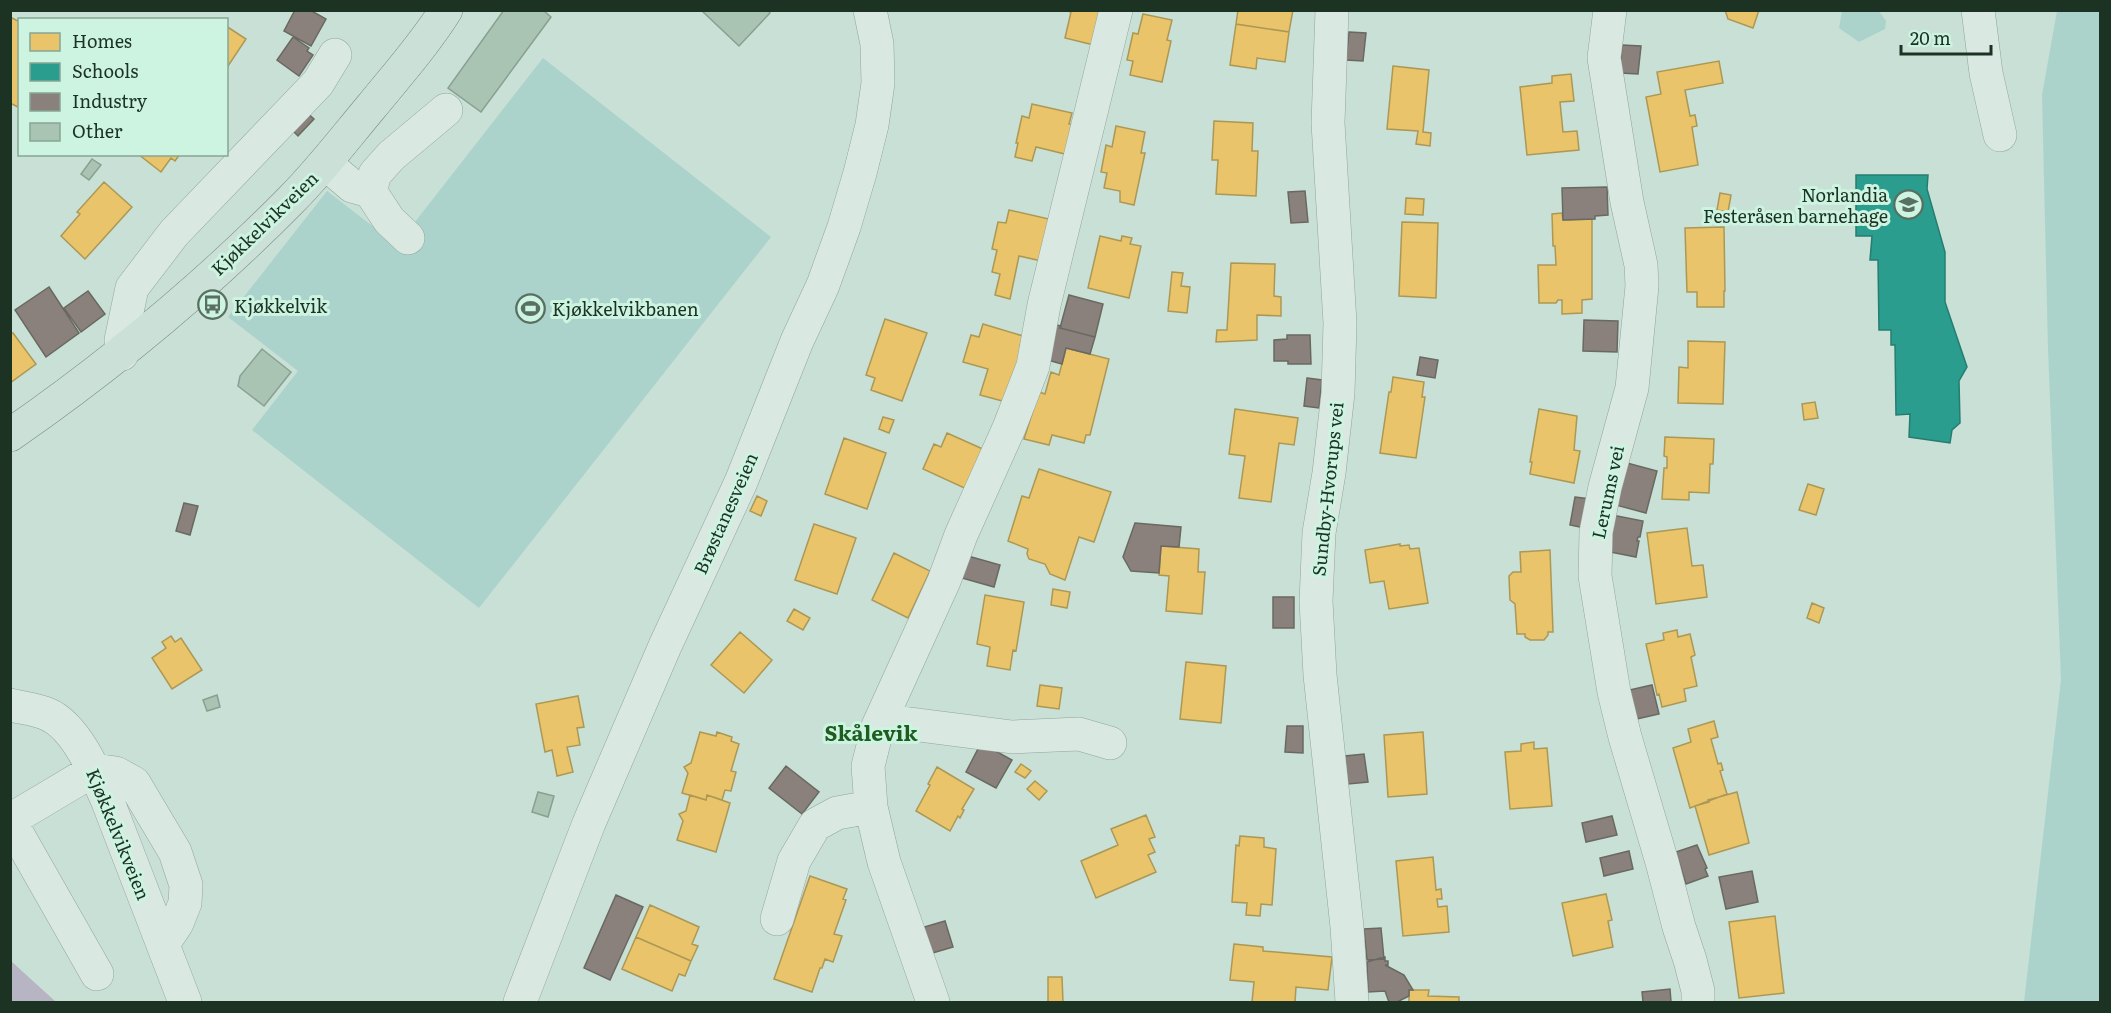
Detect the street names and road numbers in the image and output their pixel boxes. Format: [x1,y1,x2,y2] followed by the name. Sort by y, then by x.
[204,165,324,281] street label: Kjøkkelvikveien
[1304,401,1350,577] street label: Sundby-Hvorups vei
[1584,443,1630,541] street label: Lerums vei
[686,448,764,578] street label: Brøstanesveien
[80,764,158,904] street label: Kjøkkelvikveien

